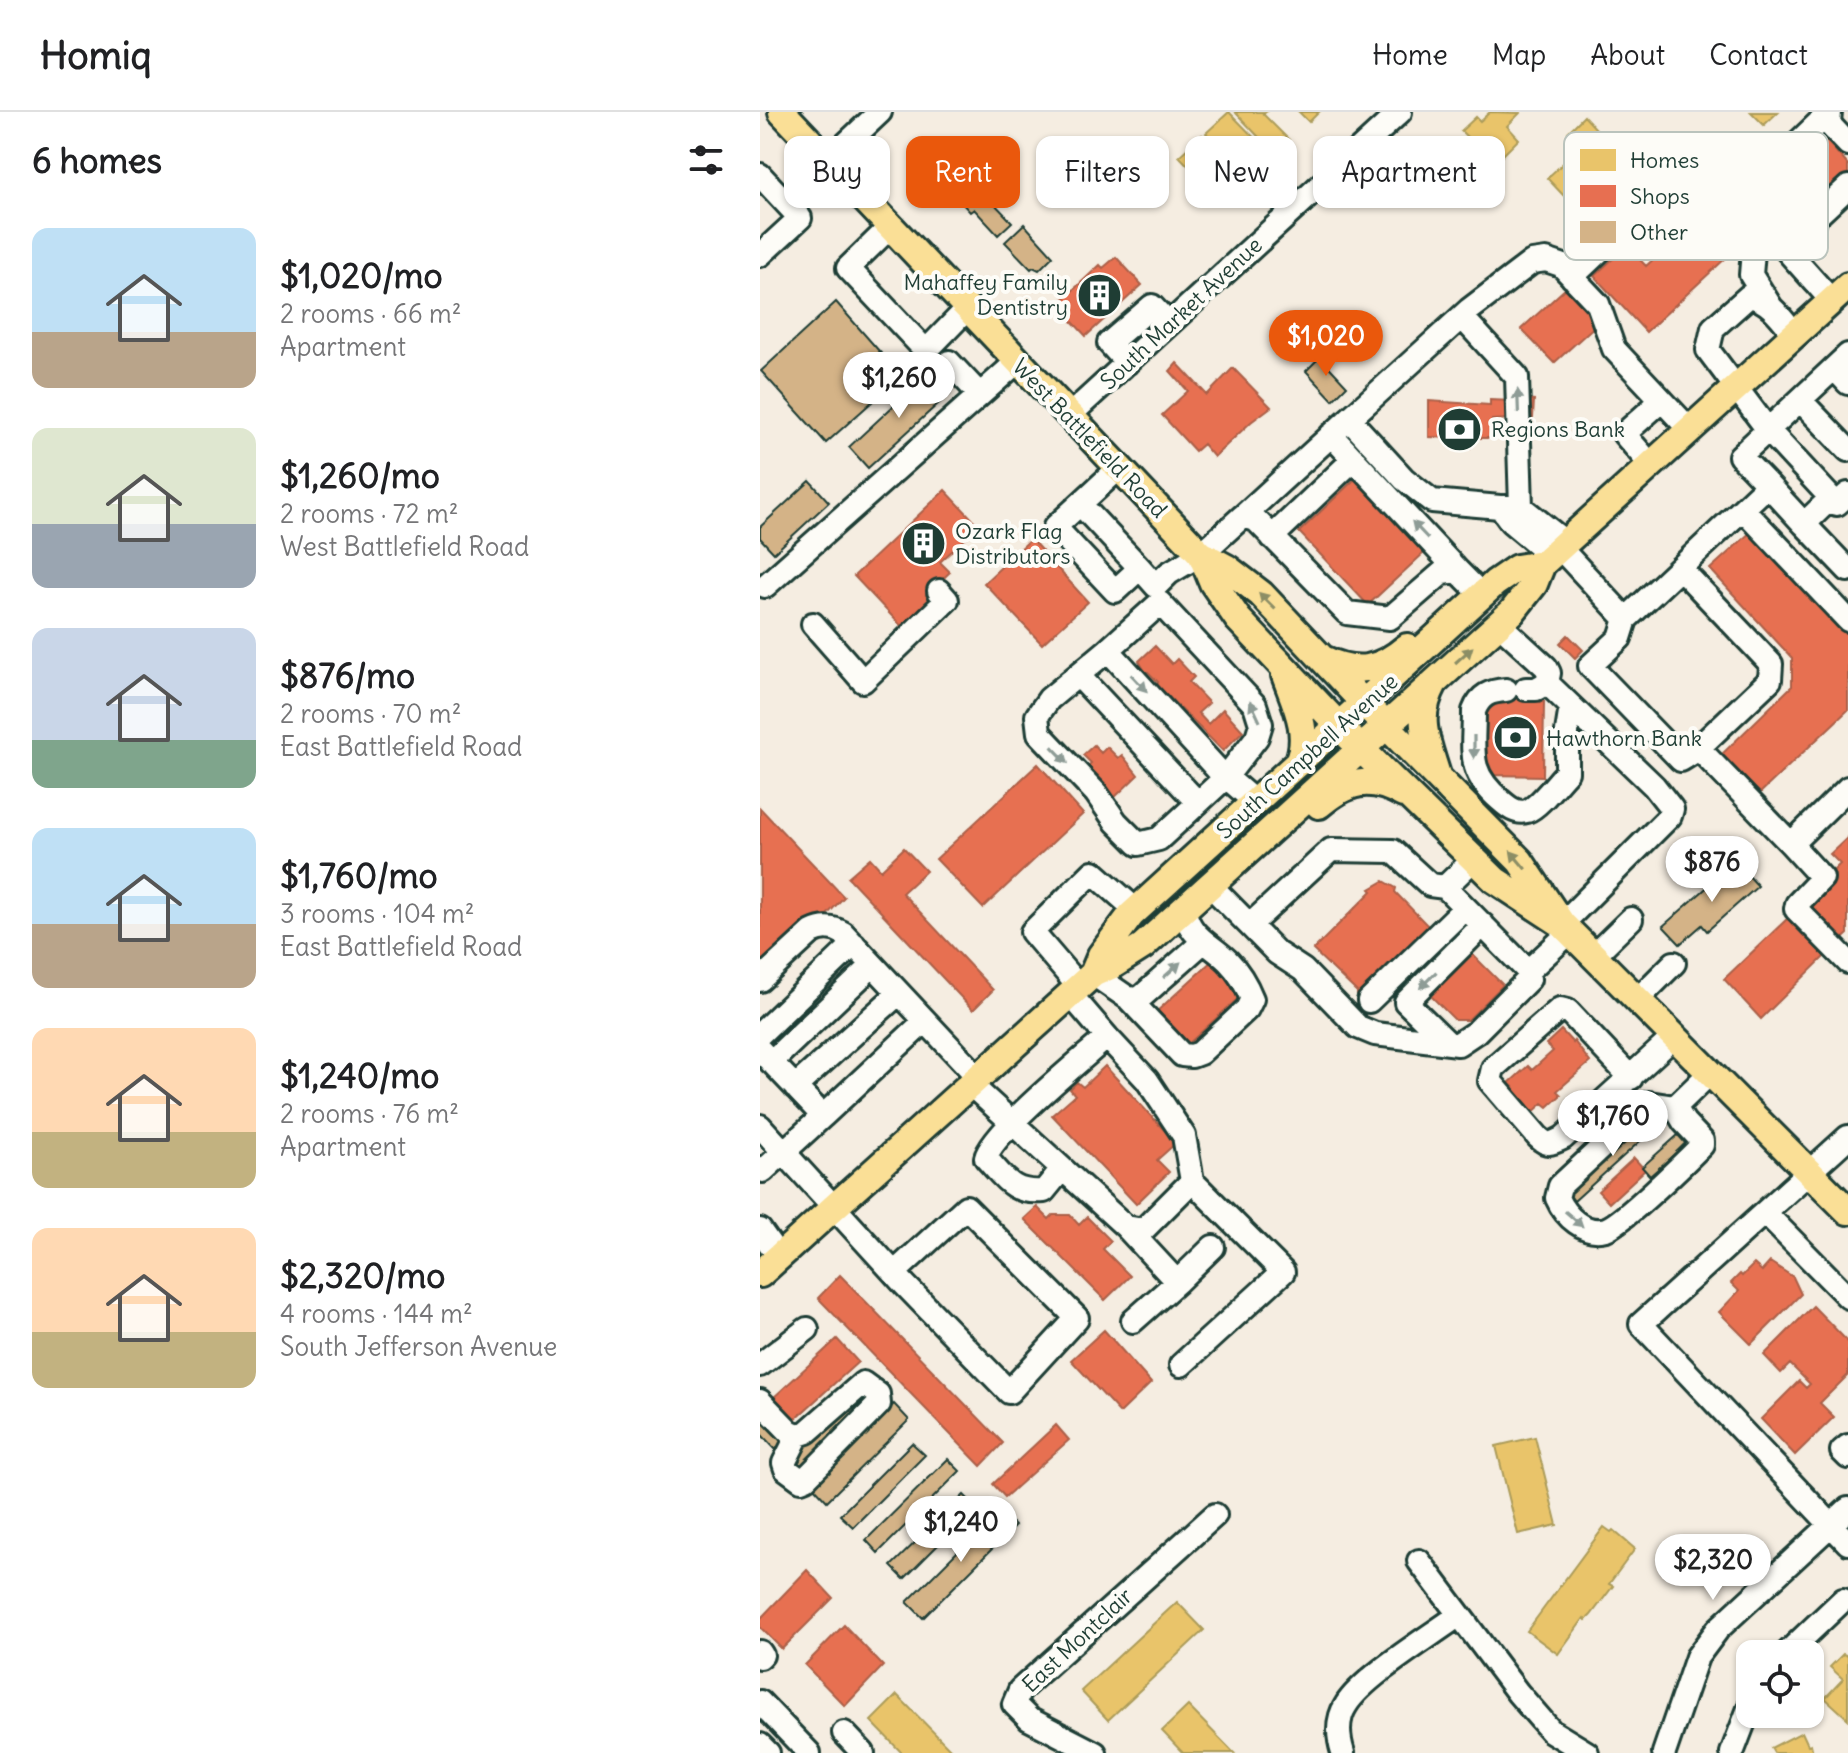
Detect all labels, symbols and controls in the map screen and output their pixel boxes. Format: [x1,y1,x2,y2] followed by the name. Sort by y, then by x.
[40,32,152,79] text: Homiq
[1372,37,1448,73] text: Home
[1492,37,1546,73] text: Map
[1590,37,1665,73] text: About
[1709,37,1808,73] text: Contact
[1564,132,1828,260] legend
[784,136,890,208] chip: Buy
[906,136,1020,208] chip: Rent
[1036,136,1169,208] chip: Filters
[1185,136,1297,208] chip: New
[1313,136,1505,208] chip: Apartment
[684,138,728,182] icon: filters
[32,139,162,182] text: 6 homes
[1630,146,1699,174] text: Homes
[1630,182,1690,210] text: Shops
[1630,218,1688,246] text: Other
[1094,231,1268,395] street label: South Market Avenue
[280,254,443,297] text: $1,020/mo
[96,260,192,356] icon: home
[903,268,1068,321] place label: Mahaffey Family Dentistry
[1075,271,1123,319] building icon: Mahaffey Family Dentistry
[280,297,462,330] text: 2 rooms · 66 m²
[1261,310,1391,378] pin: $1,020
[1287,319,1365,352] text: $1,020
[280,330,406,363] text: Apartment
[834,352,964,420] pin: $1,260
[1007,352,1173,524] street label: West Battlefield Road
[861,361,937,394] text: $1,260
[1512,388,1524,413] one-way arrow
[1436,405,1484,453] bank icon: Regions Bank
[1491,415,1625,443] place label: Regions Bank
[280,454,440,497] text: $1,260/mo
[96,460,192,556] icon: home
[280,497,459,530] text: 2 rooms · 72 m²
[955,517,1071,570] place label: Ozark Flag Distributors
[900,520,948,568] building icon: Ozark Flag Distributors
[1411,521,1429,540] one-way arrow
[280,530,529,563] text: West Battlefield Road
[1259,592,1277,611] one-way arrow
[1454,647,1474,664] one-way arrow
[280,654,415,697] text: $876/mo
[96,660,192,756] icon: home
[1211,667,1403,845] street label: South Campbell Avenue
[1129,674,1147,693] one-way arrow
[280,697,461,730] text: 2 rooms · 70 m²
[1248,700,1262,723] one-way arrow
[1491,714,1539,762] bank icon: Hawthorn Bank
[1546,724,1702,752] place label: Hawthorn Bank
[280,730,522,763] text: East Battlefield Road
[1468,735,1480,760] one-way arrow
[1050,745,1068,764] one-way arrow
[1665,836,1759,904] pin: $876
[1684,845,1740,878] text: $876
[1510,851,1527,871] one-way arrow
[280,854,438,897] text: $1,760/mo
[96,860,192,956] icon: home
[280,897,475,930] text: 3 rooms · 104 m²
[280,930,522,963] text: East Battlefield Road
[1162,962,1181,980] one-way arrow
[1418,971,1437,990] one-way arrow
[280,1054,439,1097] text: $1,240/mo
[96,1060,192,1156] icon: home
[1548,1090,1678,1158] pin: $1,760
[280,1097,459,1130] text: 2 rooms · 76 m²
[1576,1099,1650,1132] text: $1,760
[280,1130,406,1163] text: Apartment
[1564,1210,1584,1227] one-way arrow
[280,1254,445,1297] text: $2,320/mo
[96,1260,192,1356] icon: home
[280,1297,473,1330] text: 4 rooms · 144 m²
[280,1330,557,1363] text: South Jefferson Avenue
[896,1496,1026,1564] pin: $1,240
[923,1505,999,1538] text: $1,240
[1648,1534,1778,1602] pin: $2,320
[1673,1543,1753,1576] text: $2,320
[1016,1582,1138,1698] street label: East Montclair
[1736,1640,1824,1728] map controls
[1736,1640,1824,1728] button: locate

